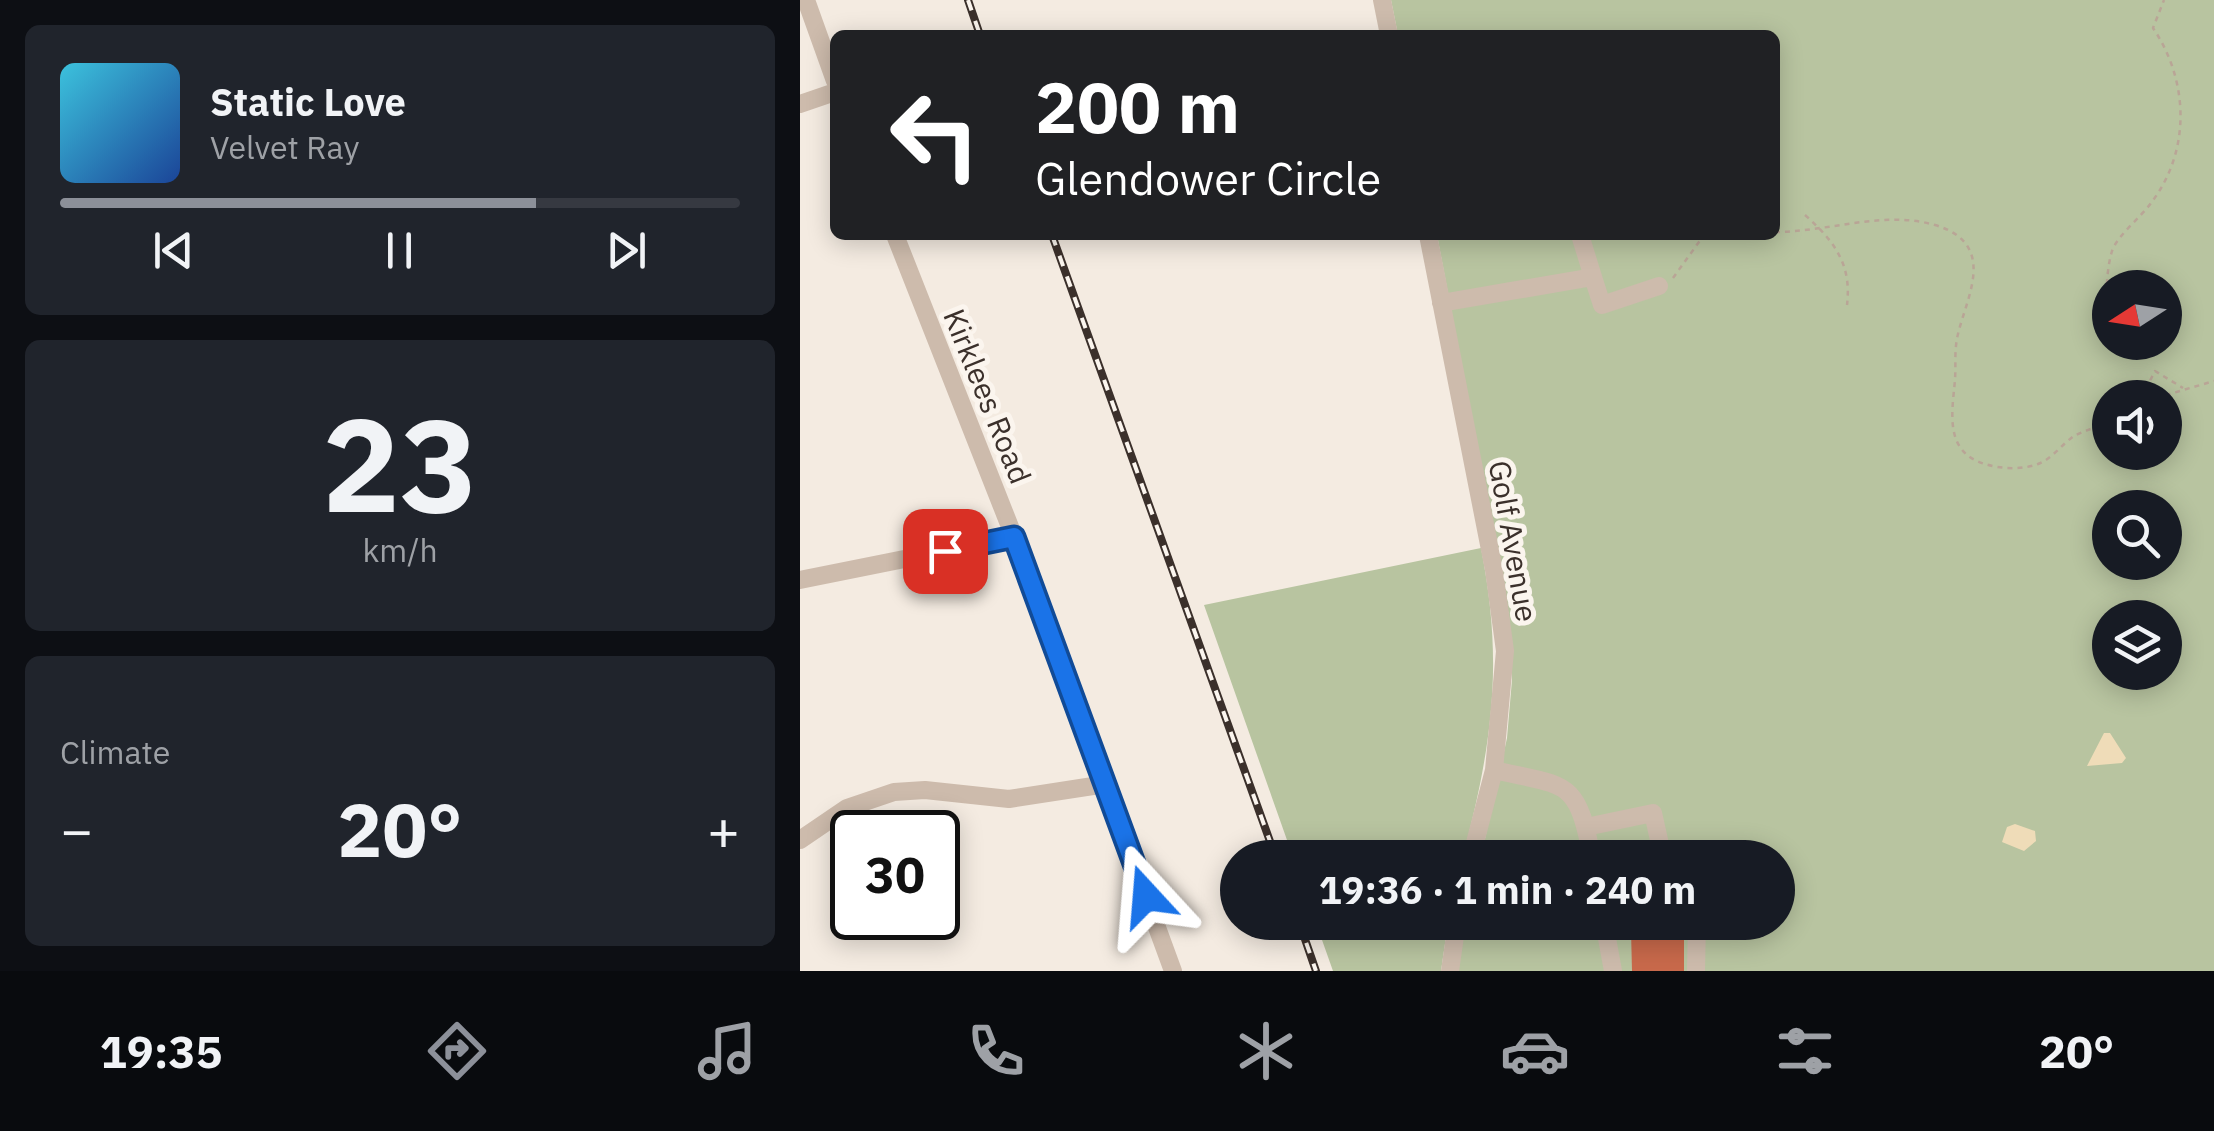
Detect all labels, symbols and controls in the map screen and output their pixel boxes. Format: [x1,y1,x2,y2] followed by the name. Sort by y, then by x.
[1035,61,1240,152] text: 200 m
[870,70,1000,200] icon: left
[210,77,406,126] text: Static Love
[210,126,359,168] text: Velvet Ray
[1035,149,1381,207] text: Glendower Circle
[146,223,201,278] icon: previous
[372,223,427,278] icon: pause
[599,223,654,278] icon: next
[2092,270,2182,360] north arrow
[2092,270,2182,690] map controls
[935,303,1041,489] street label: Kirklees Road
[322,379,478,548] text: 23
[2092,380,2182,470] button: sound
[1481,457,1547,625] street label: Golf Avenue
[2092,490,2182,580] button: search
[903,509,988,594] pin
[918,524,973,579] icon: arrive
[362,529,438,571] text: km/h
[2092,600,2182,690] button: layers
[60,731,170,773] text: Climate
[337,780,463,878] text: 20°
[60,794,93,865] text: −
[707,794,740,865] text: +
[830,810,960,940] speed limit sign: 30
[1094,844,1198,948] position arrow
[1319,865,1696,914] text: 19:36 · 1 min · 240 m
[422,1016,492,1086] icon: directions
[692,1016,762,1086] icon: music
[961,1016,1031,1086] icon: phone
[1231,1016,1301,1086] icon: climate
[1500,1016,1570,1086] icon: car
[1770,1016,1840,1086] icon: filters
[100,1022,223,1080] text: 19:35
[2039,1022,2114,1080] text: 20°

